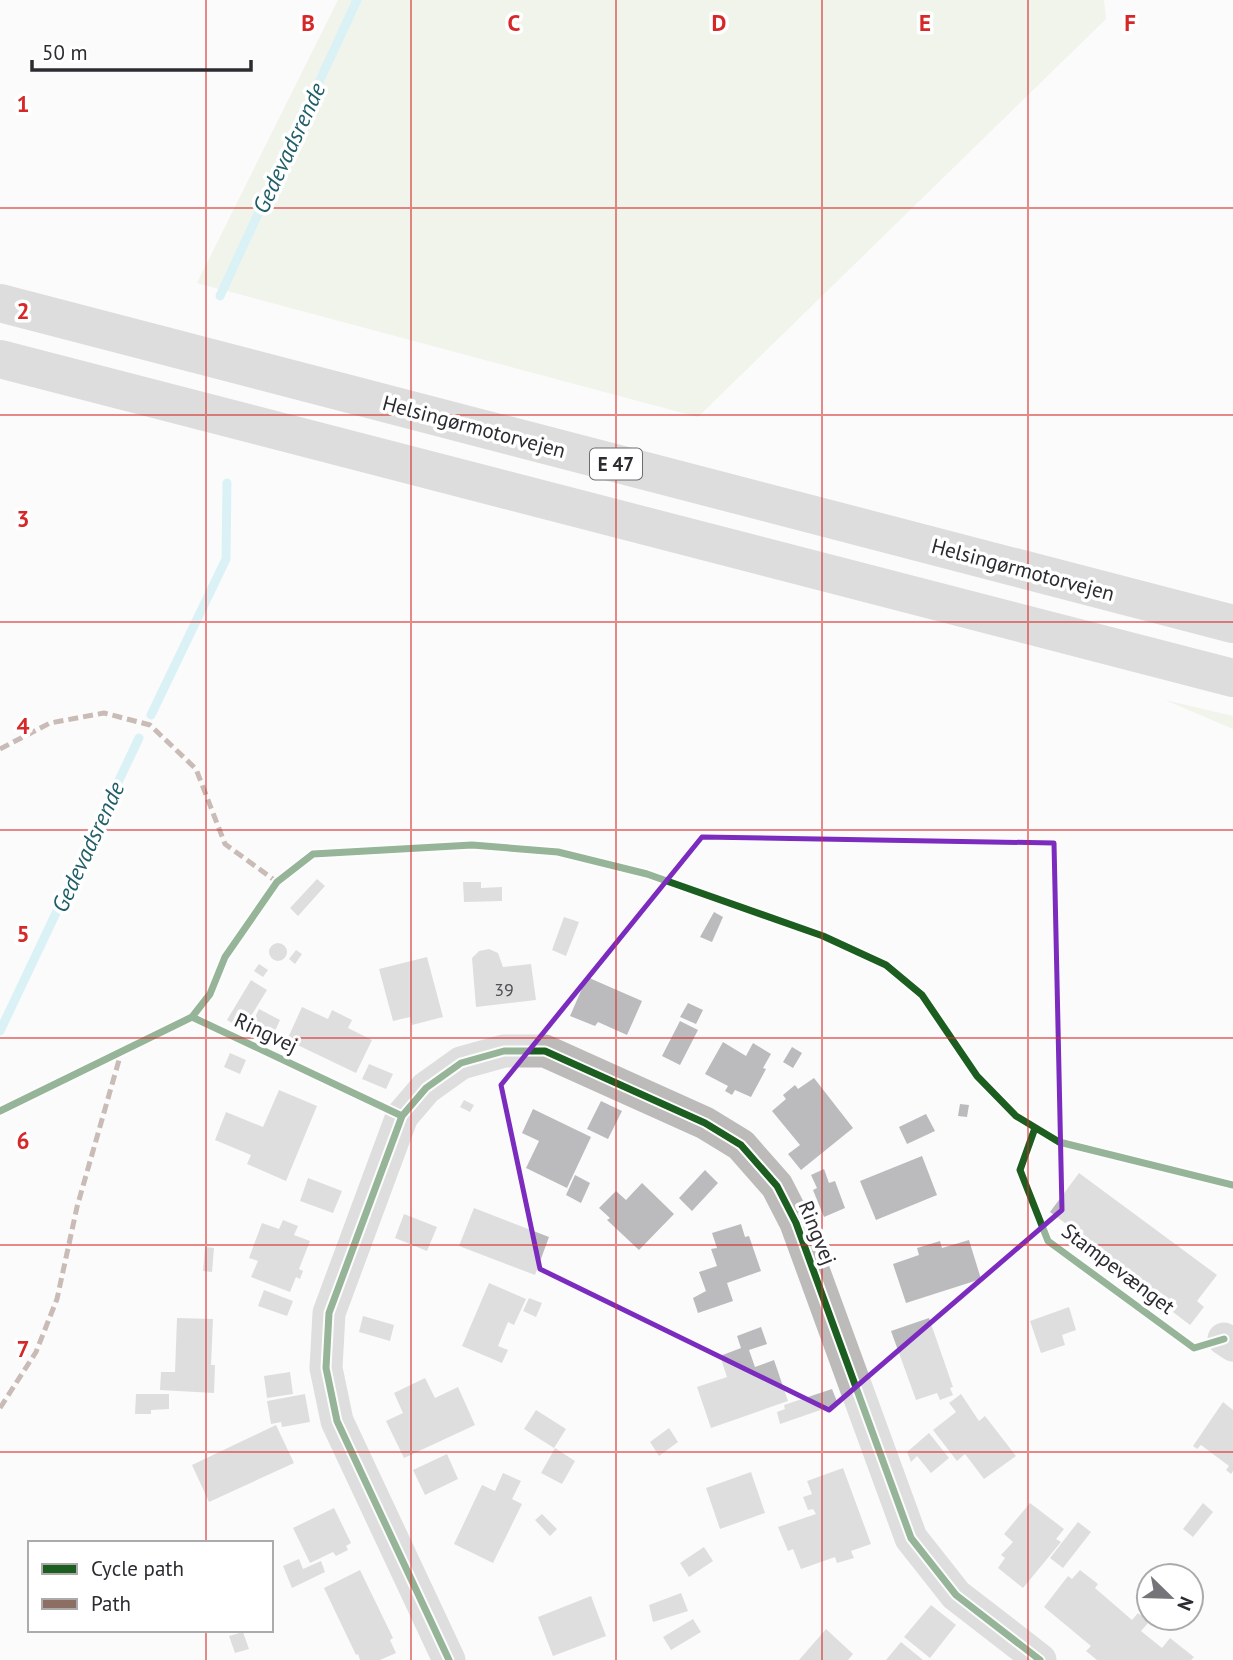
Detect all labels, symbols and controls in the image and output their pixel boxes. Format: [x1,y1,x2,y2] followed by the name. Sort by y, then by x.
[301,8,315,37] text: B
[508,8,521,37] text: C
[712,8,726,37] text: D
[919,8,931,37] text: E
[1124,8,1136,37] text: F
[32,28,250,72] scale bar
[42,39,88,66] text: 50 m
[246,78,332,218] water label: Gedevadsrende
[16,89,30,118] text: 1
[16,296,30,325] text: 2
[380,389,569,464] street label: Helsingørmotorvejen
[590,449,642,480] road number: E 47
[16,504,30,533] text: 3
[929,532,1118,607] street label: Helsingørmotorvejen
[16,711,30,740] text: 4
[45,777,131,917] water label: Gedevadsrende
[16,919,30,948] text: 5
[494,978,514,1001] house number: 39
[230,1006,302,1059] street label: Ringvej
[16,1126,30,1155] text: 6
[792,1197,843,1269] street label: Ringvej
[1056,1217,1180,1320] street label: Stampevænget
[16,1334,30,1363] text: 7
[28,1541,273,1632] legend
[91,1555,184,1582] text: Cycle path
[1135,1562,1205,1632] north arrow
[91,1590,131,1617] text: Path
[1172,1593,1199,1614] text: N

